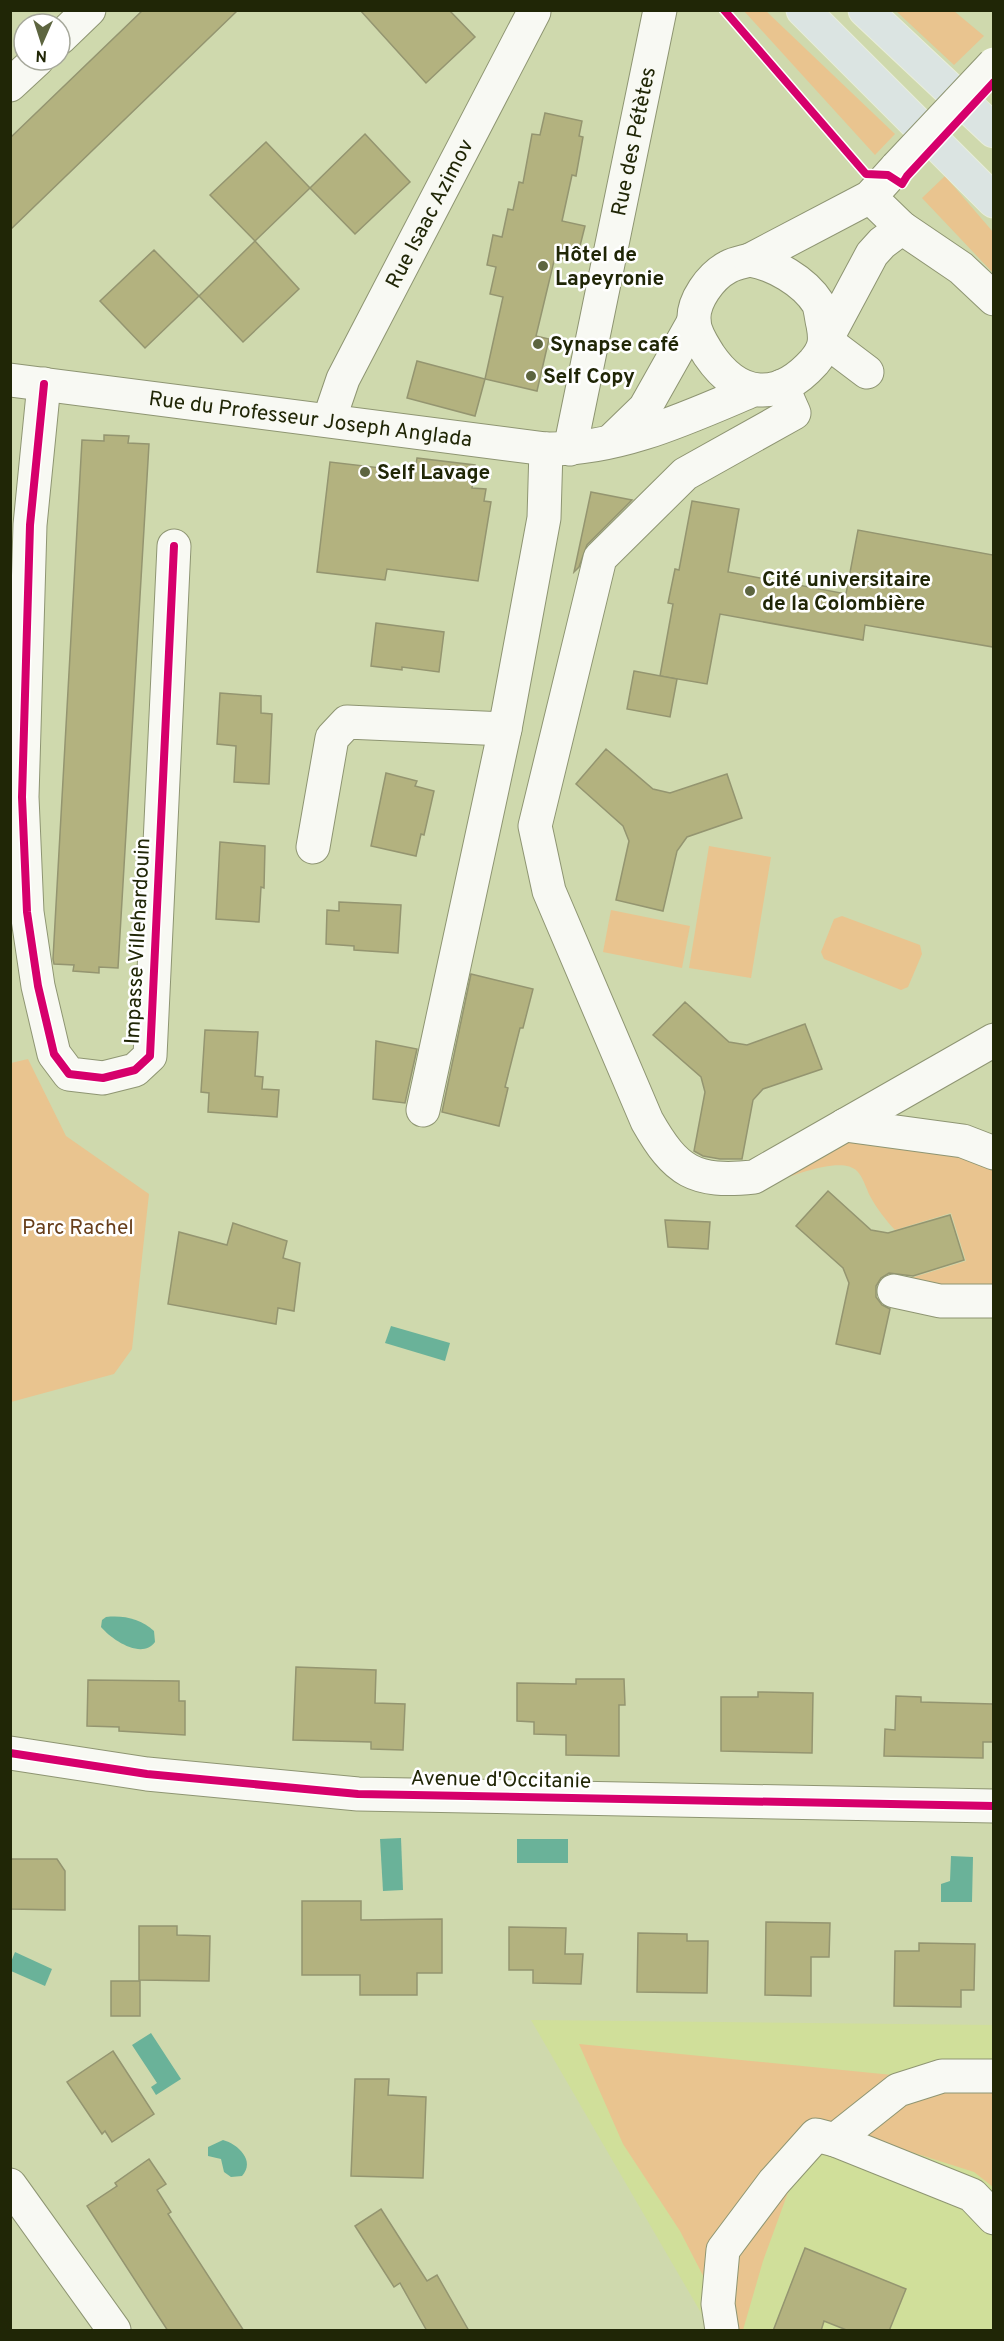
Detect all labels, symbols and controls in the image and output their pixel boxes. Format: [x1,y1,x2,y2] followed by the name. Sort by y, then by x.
[12,12,72,72] north arrow
[35,45,48,65] text: N
[606,65,663,219] street label: Rue des Pétètes
[381,135,481,293] street label: Rue Isaac Azimov
[555,242,664,293] place label: Hôtel de Lapeyronie
[536,259,550,273] marker: Hôtel de Lapeyronie
[550,332,679,359] place label: Synapse café
[531,337,545,351] marker: Synapse café
[543,364,635,391] place label: Self Copy
[524,369,538,383] marker: Self Copy
[147,386,474,454] street label: Rue du Professeur Joseph Anglada
[377,460,490,487] place label: Self Lavage
[358,465,372,479] marker: Self Lavage
[762,567,931,618] place label: Cité universitaire de la Colombière
[743,584,757,598] marker: Cité universitaire de la Colombière
[120,837,157,1045] street label: Impasse Villehardouin
[22,1215,134,1242] park label: Parc Rachel
[410,1765,591,1796] street label: Avenue d'Occitanie

